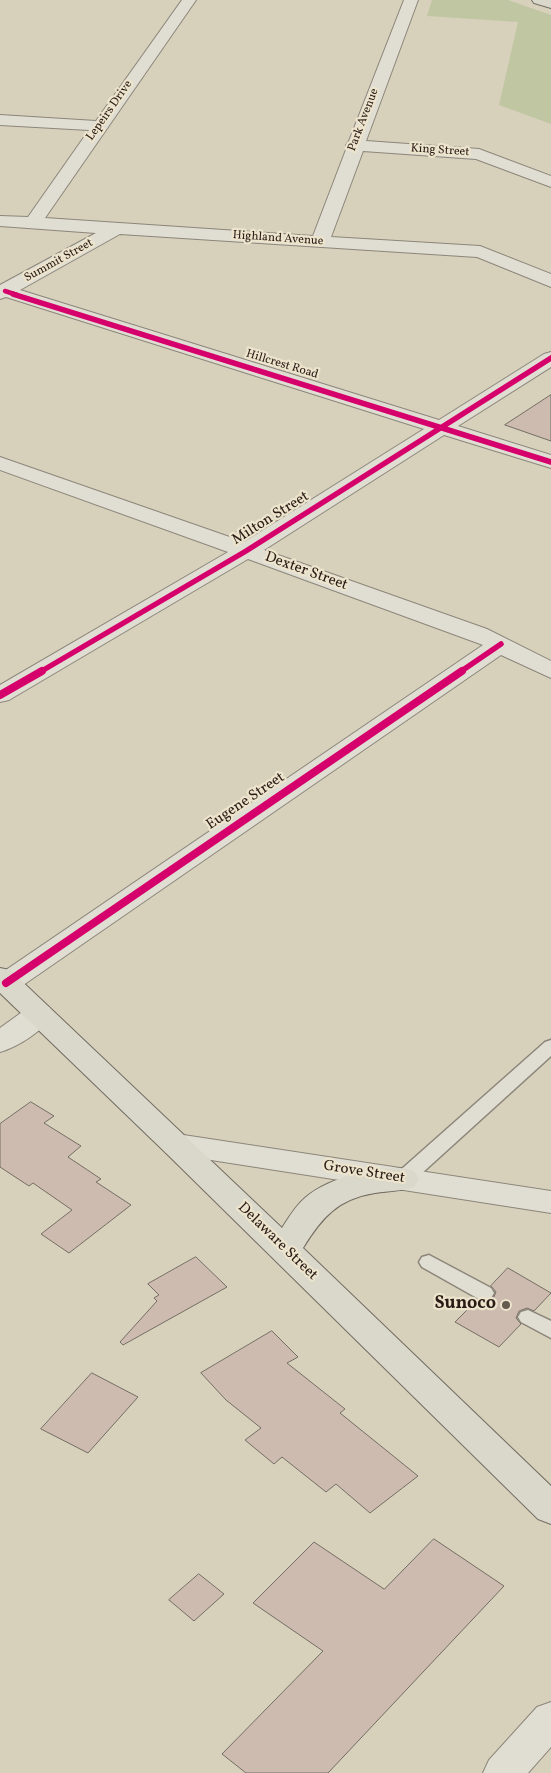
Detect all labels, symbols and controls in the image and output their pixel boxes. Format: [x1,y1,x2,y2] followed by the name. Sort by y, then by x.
[84,78,136,144] street label: Lepeirs Drive
[345,87,383,153] street label: Park Avenue
[410,142,470,160] street label: King Street
[232,229,324,249] street label: Highland Avenue
[22,236,96,286] street label: Summit Street
[244,347,320,383] street label: Hillcrest Road
[229,488,313,550] street label: Milton Street
[262,549,350,595] street label: Dexter Street
[203,769,289,835] street label: Eugene Street
[322,1158,406,1188] street label: Grove Street
[233,1199,321,1285] street label: Delaware Street
[434,1294,496,1316] place label: Sunoco
[500,1299,512,1311] marker: Sunoco

